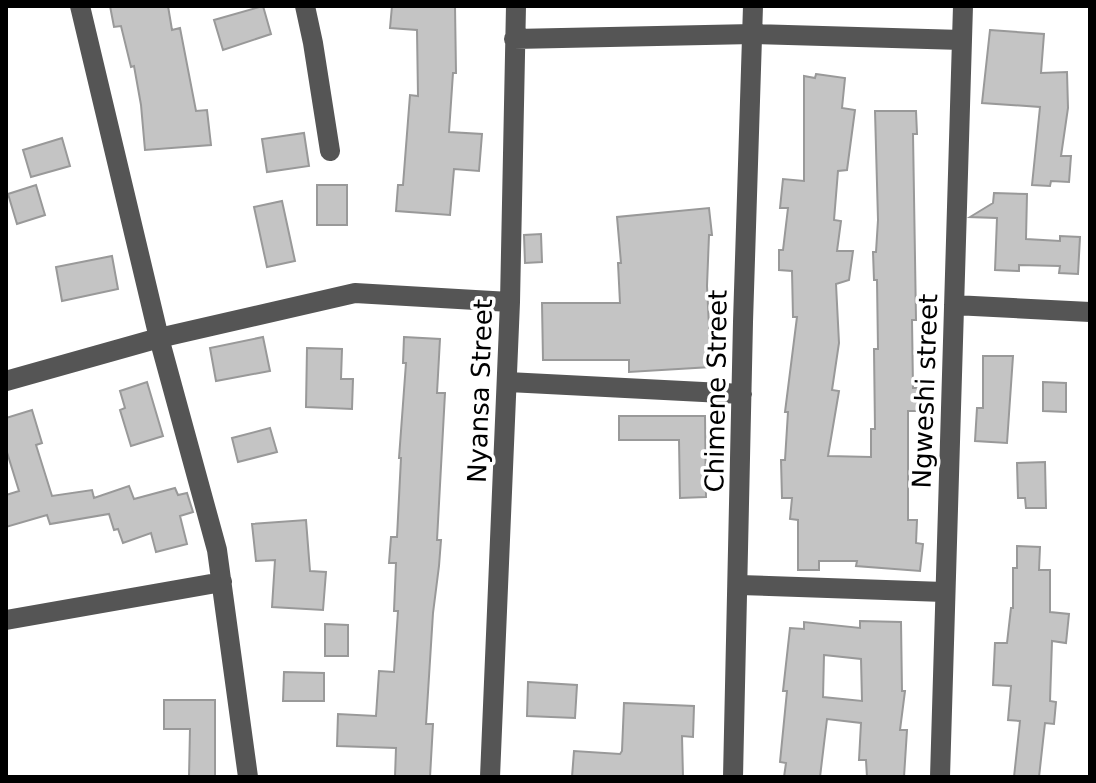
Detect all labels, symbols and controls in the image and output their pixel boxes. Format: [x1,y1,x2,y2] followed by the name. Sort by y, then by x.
[699,289,733,493] street label: Chimene Street
[907,293,943,489] street label: Ngweshi street
[462,299,498,483] street label: Nyansa Street

